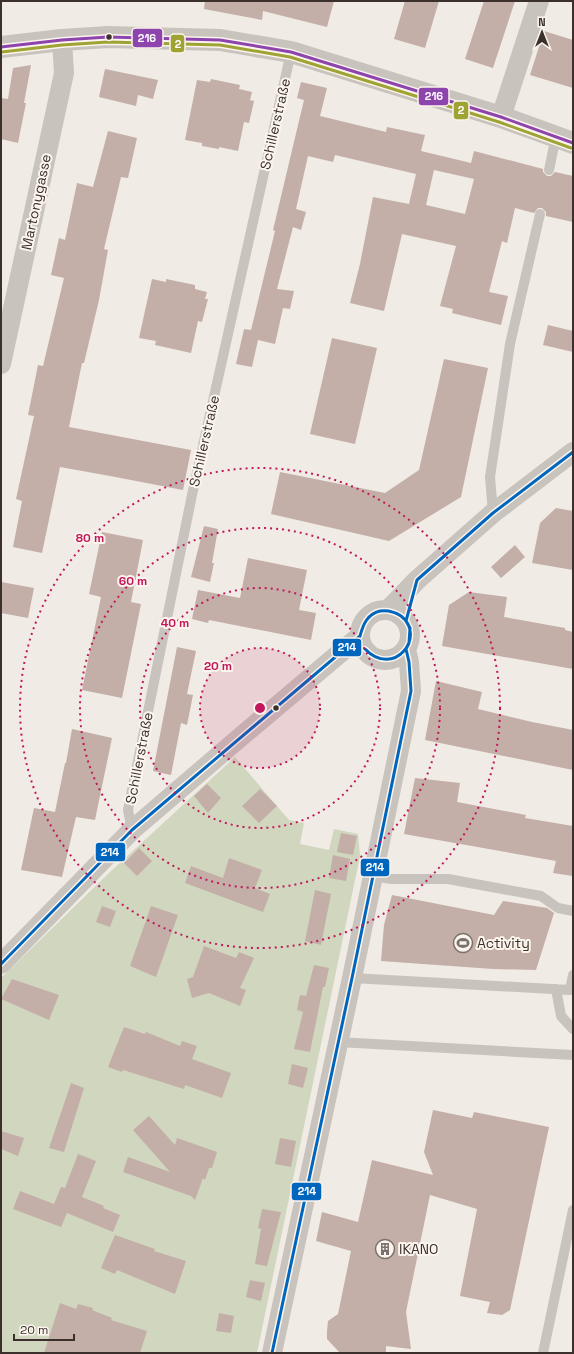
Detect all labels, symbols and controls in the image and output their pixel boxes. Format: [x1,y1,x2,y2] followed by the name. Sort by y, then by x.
[522,12,562,52] north arrow
[538,15,546,29] text: N
[132,28,163,48] line badge: 216
[138,31,156,45] text: 216
[104,32,114,42] unlabelled marker
[170,34,185,53] line badge: 2
[175,37,182,51] text: 2
[256,77,294,171] street label: Schillerstraße
[418,87,449,106] line badge: 216
[425,89,443,103] text: 216
[453,101,469,120] line badge: 2
[458,103,465,117] text: 2
[17,153,55,251] street label: Martonygasse
[185,394,223,488] street label: Schillerstraße
[76,530,104,546] text: 80 m
[119,573,147,589] text: 60 m
[161,615,189,631] text: 40 m
[332,638,362,657] line badge: 214
[338,640,356,654] text: 214
[204,658,232,674] text: 20 m
[253,701,267,715] centre of rings
[271,703,281,713] unlabelled marker
[121,711,157,805] street label: Schillerstraße
[95,842,126,862] line badge: 214
[101,845,119,859] text: 214
[360,858,390,877] line badge: 214
[366,860,384,874] text: 214
[452,932,474,954] sports icon: Activity
[477,934,530,952] place label: Activity
[291,1182,322,1201] line badge: 214
[298,1184,316,1198] text: 214
[374,1238,396,1260] building icon: IKANO
[399,1240,438,1258] place label: IKANO
[14,1316,74,1342] scale bar
[20,1322,48,1338] text: 20 m

